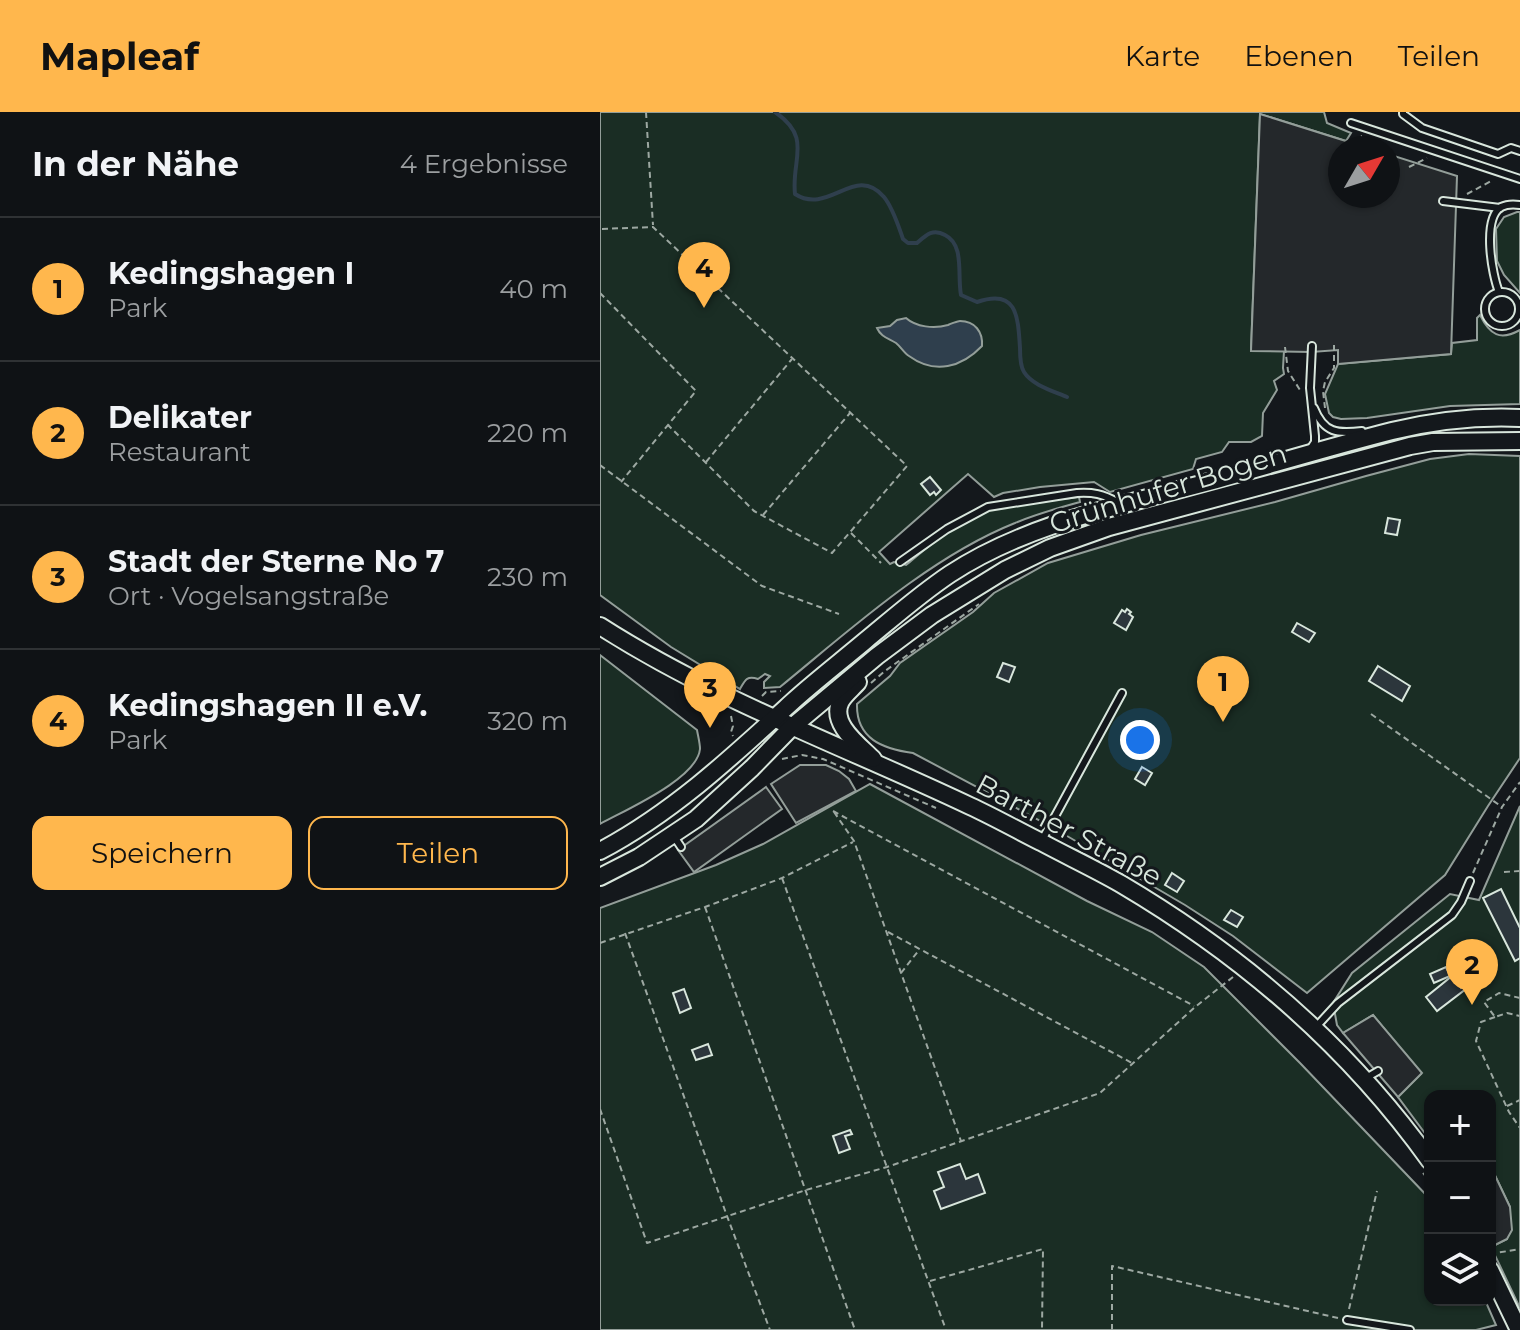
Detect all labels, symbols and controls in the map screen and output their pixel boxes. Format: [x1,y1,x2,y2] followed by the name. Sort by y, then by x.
[40,33,199,80] text: Mapleaf
[1125,39,1200,73] text: Karte
[1244,39,1354,73] text: Ebenen
[1398,39,1480,73] text: Teilen
[1328,136,1400,208] north arrow
[32,143,239,185] text: In der Nähe
[400,148,568,180] text: 4 Ergebnisse
[678,242,730,308] pin: 4
[108,255,354,292] text: Kedingshagen I
[53,273,63,305] text: 1
[499,273,568,305] text: 40 m
[108,292,167,324] text: Park
[108,399,252,436] text: Delikater
[50,417,66,449] text: 2
[487,417,568,449] text: 220 m
[108,436,251,468] text: Restaurant
[1045,436,1291,540] street label: Grünhufer Bogen
[108,543,444,580] text: Stadt der Sterne No 7
[50,561,66,593] text: 3
[487,561,568,593] text: 230 m
[108,580,389,612] text: Ort · Vogelsangstraße
[1197,656,1249,722] pin: 1
[684,662,736,728] pin: 3
[108,687,427,724] text: Kedingshagen II e.V.
[49,705,67,737] text: 4
[487,705,568,737] text: 320 m
[1120,720,1160,760] your location
[108,724,167,756] text: Park
[970,767,1168,893] street label: Barther Straße
[32,816,292,890] button: Speichern
[308,816,568,890] button: Teilen
[1446,939,1498,1005] pin: 2
[1424,1090,1496,1306] map controls
[1424,1090,1496,1162] button: +
[1424,1162,1496,1234] button: −
[1424,1234,1496,1306] button: layers

